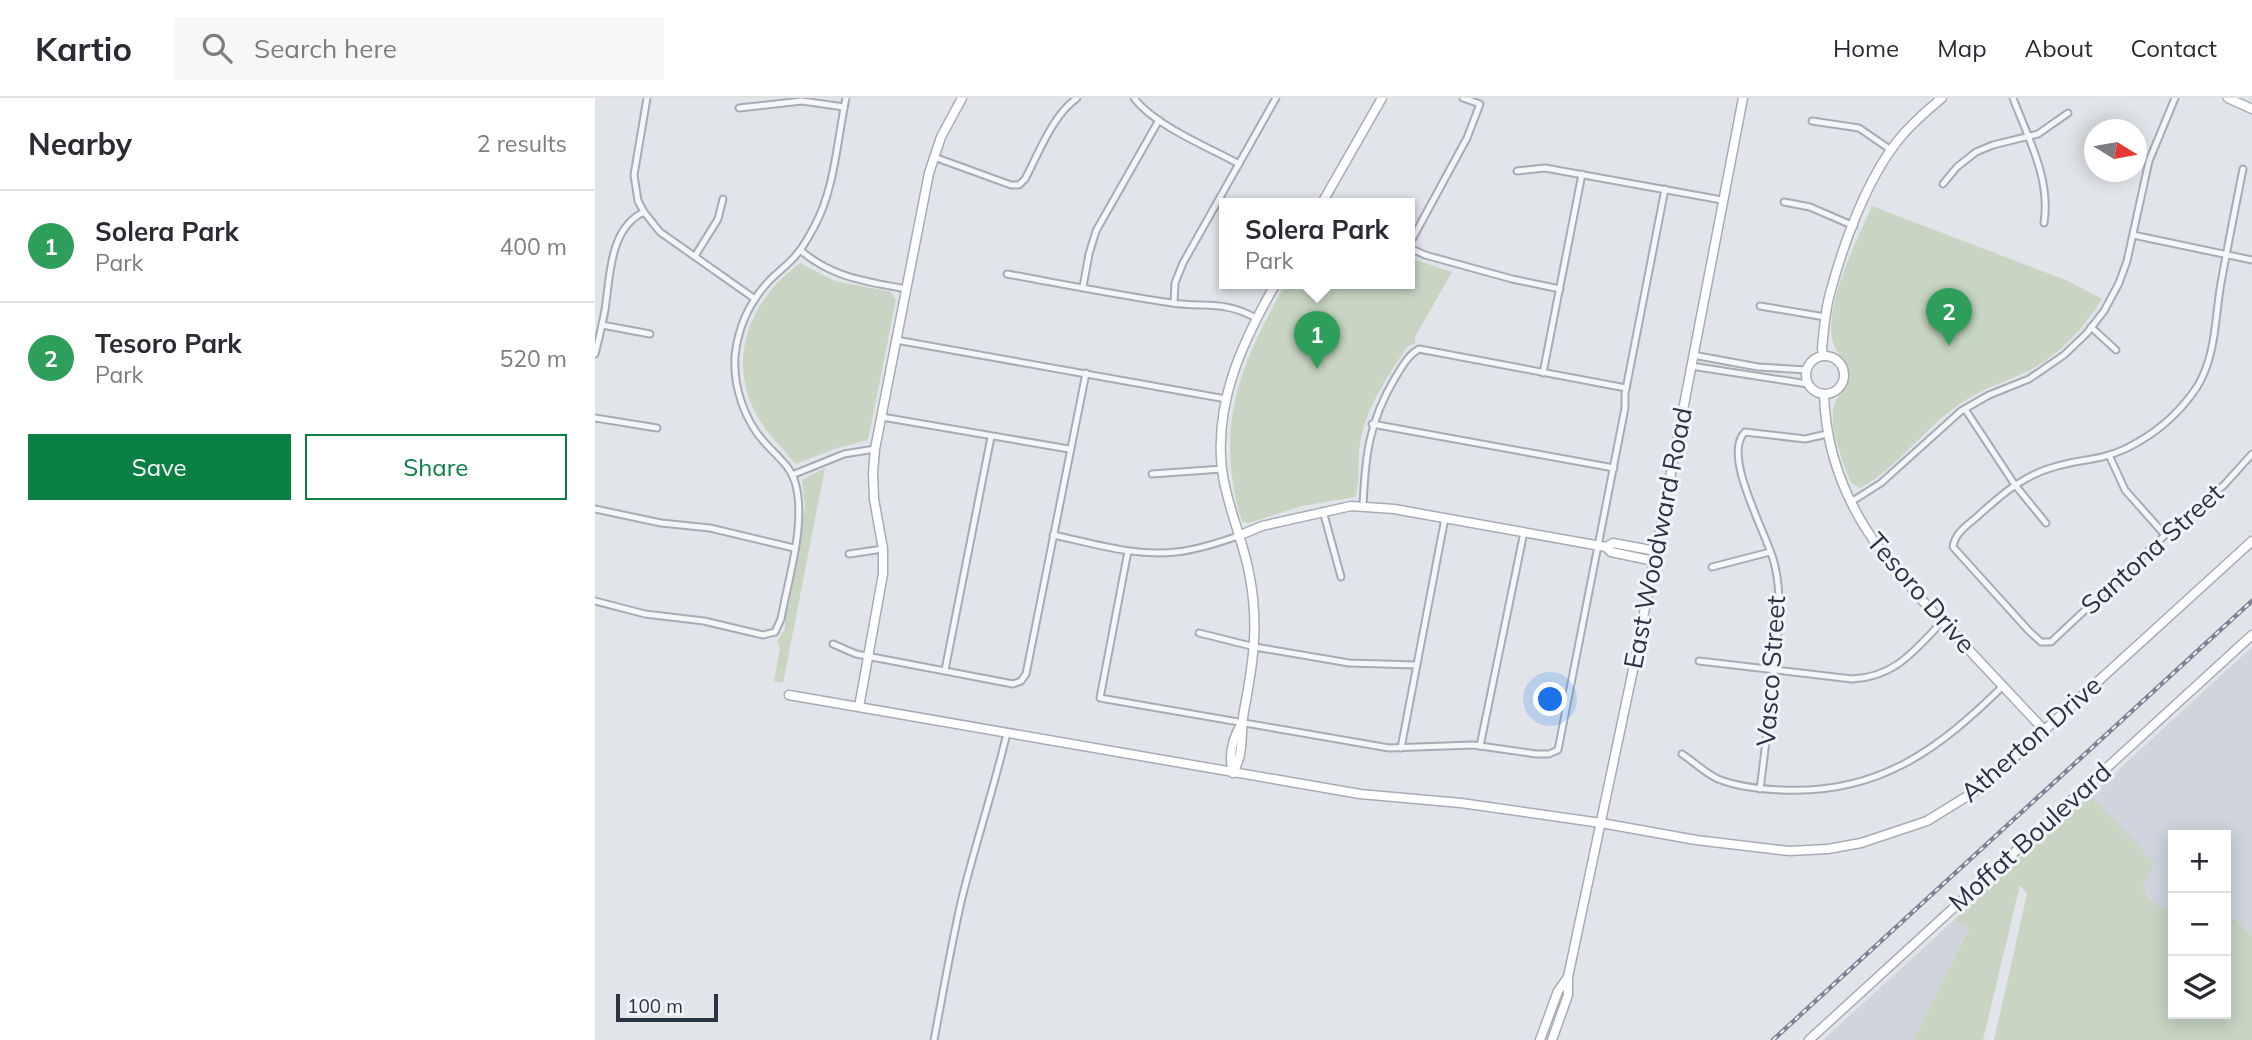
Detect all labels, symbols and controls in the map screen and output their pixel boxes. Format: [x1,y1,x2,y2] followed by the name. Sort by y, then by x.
[174,17,664,80] search box
[35,28,132,69] text: Kartio
[198,29,236,67] icon: search
[254,32,397,65] text: Search here
[1833,33,1899,63] text: Home
[1937,33,1987,63] text: Map
[2025,33,2093,63] text: About
[2131,33,2217,63] text: Contact
[2084,119,2147,182] north arrow
[28,125,132,163] text: Nearby
[477,129,567,158] text: 2 results
[1219,198,1415,289] popup
[1245,213,1389,246] text: Solera Park
[95,215,239,248] text: Solera Park
[44,232,58,261] text: 1
[499,232,567,261] text: 400 m
[1245,246,1293,275] text: Park
[95,248,143,277] text: Park
[1926,288,1972,346] pin: 2
[1294,311,1340,369] pin: 1
[95,327,242,360] text: Tesoro Park
[44,344,58,373] text: 2
[499,344,567,373] text: 520 m
[95,360,143,389] text: Park
[1616,405,1699,671] street label: East Woodward Road
[28,434,291,500] button: Save
[305,434,567,500] button: Share
[2074,476,2230,621] street label: Santona Street
[1860,525,1983,660] street label: Tesoro Drive
[1749,594,1792,748] street label: Vasco Street
[1953,668,2108,809] street label: Atherton Drive
[1533,682,1567,716] your location
[1942,755,2118,918] street label: Moffat Boulevard
[2168,830,2231,1019] map controls
[2168,830,2231,893] button: +
[2168,893,2231,956] button: −
[2168,956,2231,1019] button: layers
[616,991,717,1023] scale bar
[627,994,683,1018] text: 100 m

